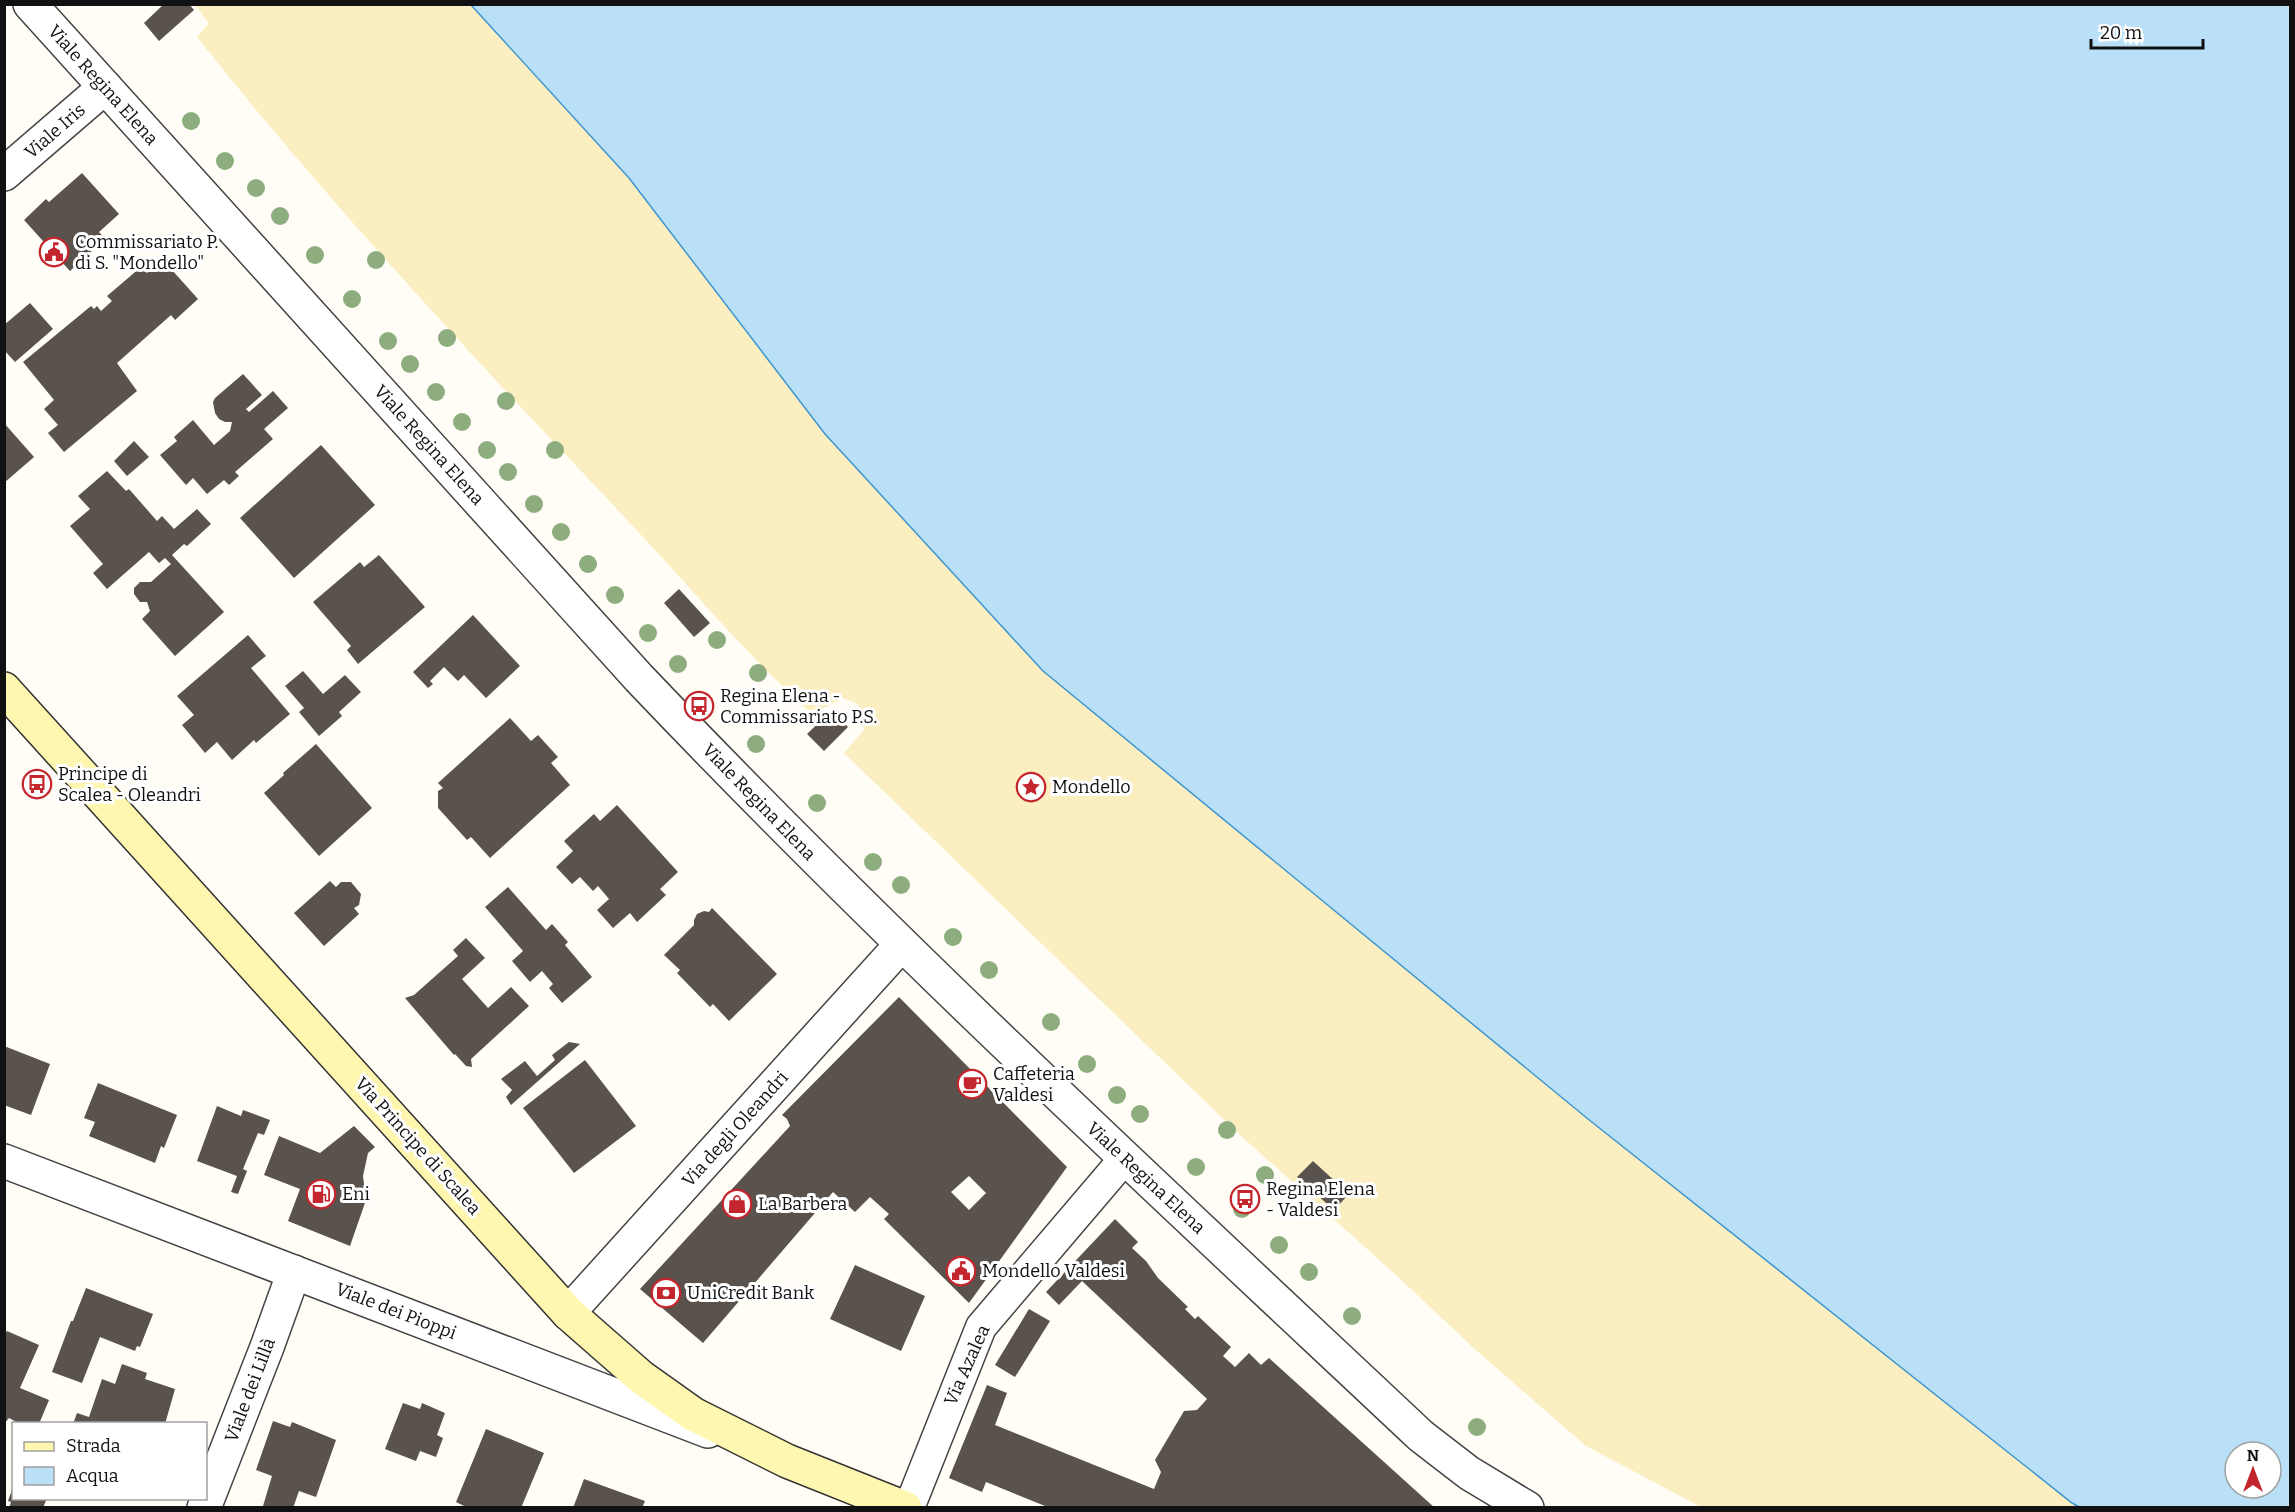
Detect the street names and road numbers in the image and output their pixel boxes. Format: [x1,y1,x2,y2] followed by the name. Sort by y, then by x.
[43,20,163,150] street label: Viale Regina Elena
[20,99,90,163] street label: Viale Iris
[369,380,489,510] street label: Viale Regina Elena
[698,739,821,865] street label: Viale Regina Elena
[677,1067,793,1191] street label: Via degli Oleandri
[350,1073,486,1219] street label: Via Principe di Scalea
[1082,1117,1210,1239] street label: Viale Regina Elena
[332,1278,460,1344] street label: Viale dei Pioppi
[939,1321,995,1409] street label: Via Azalea
[220,1335,280,1445] street label: Viale dei Lillà

